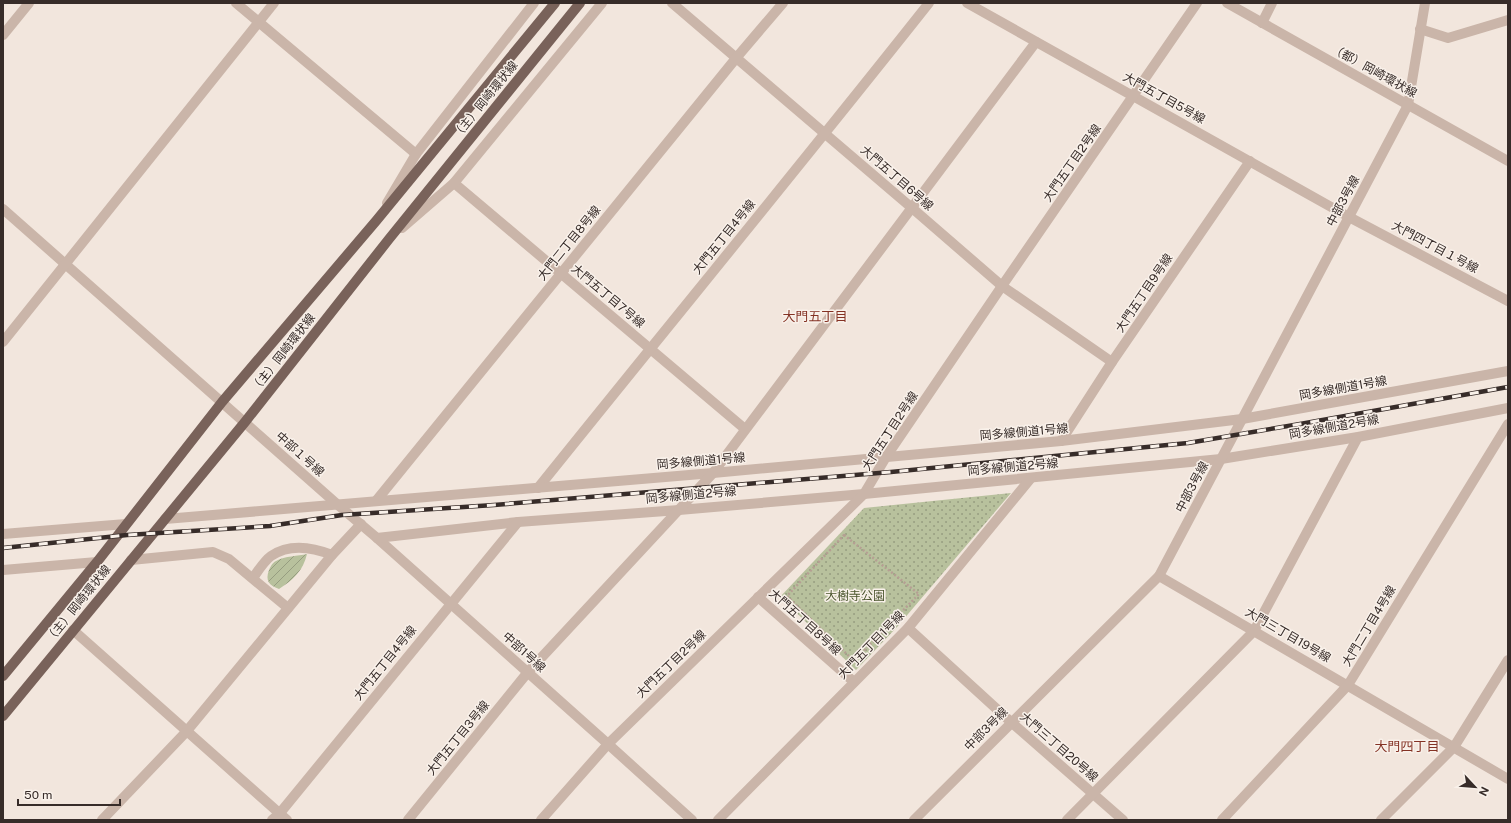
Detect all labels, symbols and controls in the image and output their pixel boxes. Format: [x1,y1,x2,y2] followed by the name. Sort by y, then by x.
[1329,42,1419,100] street label: （都）岡崎環状線
[449,58,521,142] street label: （主）岡崎環状線
[1121,70,1207,126] street label: 大門五丁目5号線
[1040,122,1104,204] street label: 大門五丁目2号線
[858,143,936,213] street label: 大門五丁目6号線
[1324,173,1362,229] street label: 中部3号線
[690,197,758,277] street label: 大門五丁目4号線
[535,203,603,283] street label: 大門二丁目8号線
[1389,218,1481,276] street label: 大門四丁目１号線
[1113,251,1175,335] street label: 大門五丁目9号線
[569,261,647,331] street label: 大門五丁目7号線
[782,309,848,324] district label: 大門五丁目
[248,311,318,395] street label: （主）岡崎環状線
[1298,373,1388,403] street label: 岡多線側道1号線
[859,389,921,473] street label: 大門五丁目2号線
[1288,412,1380,442] street label: 岡多線側道2号線
[979,421,1069,443] street label: 岡多線側道1号線
[273,429,327,479] street label: 中部１号線
[656,450,746,472] street label: 岡多線側道1号線
[967,456,1059,478] street label: 岡多線側道2号線
[1173,459,1211,515] street label: 中部3号線
[645,484,737,506] street label: 岡多線側道2号線
[42,562,114,646] street label: （主）岡崎環状線
[1339,583,1399,669] street label: 大門二丁目4号線
[766,586,844,658] street label: 大門五丁目8号線
[825,589,885,603] park label: 大樹寺公園
[1243,605,1333,665] street label: 大門三丁目19号線
[835,608,907,682] street label: 大門五丁目1号線
[351,623,419,703] street label: 大門五丁目4号線
[633,627,709,701] street label: 大門五丁目2号線
[500,629,548,675] street label: 中部1号線
[424,698,492,778] street label: 大門五丁目3号線
[961,704,1011,754] street label: 中部3号線
[1017,709,1101,785] street label: 大門三丁目20号線
[1374,739,1440,754] district label: 大門四丁目
[1455,767,1495,807] north arrow
[18,781,120,807] scale bar
[1477,785,1491,798] text: N
[24,788,52,802] text: 50 m

